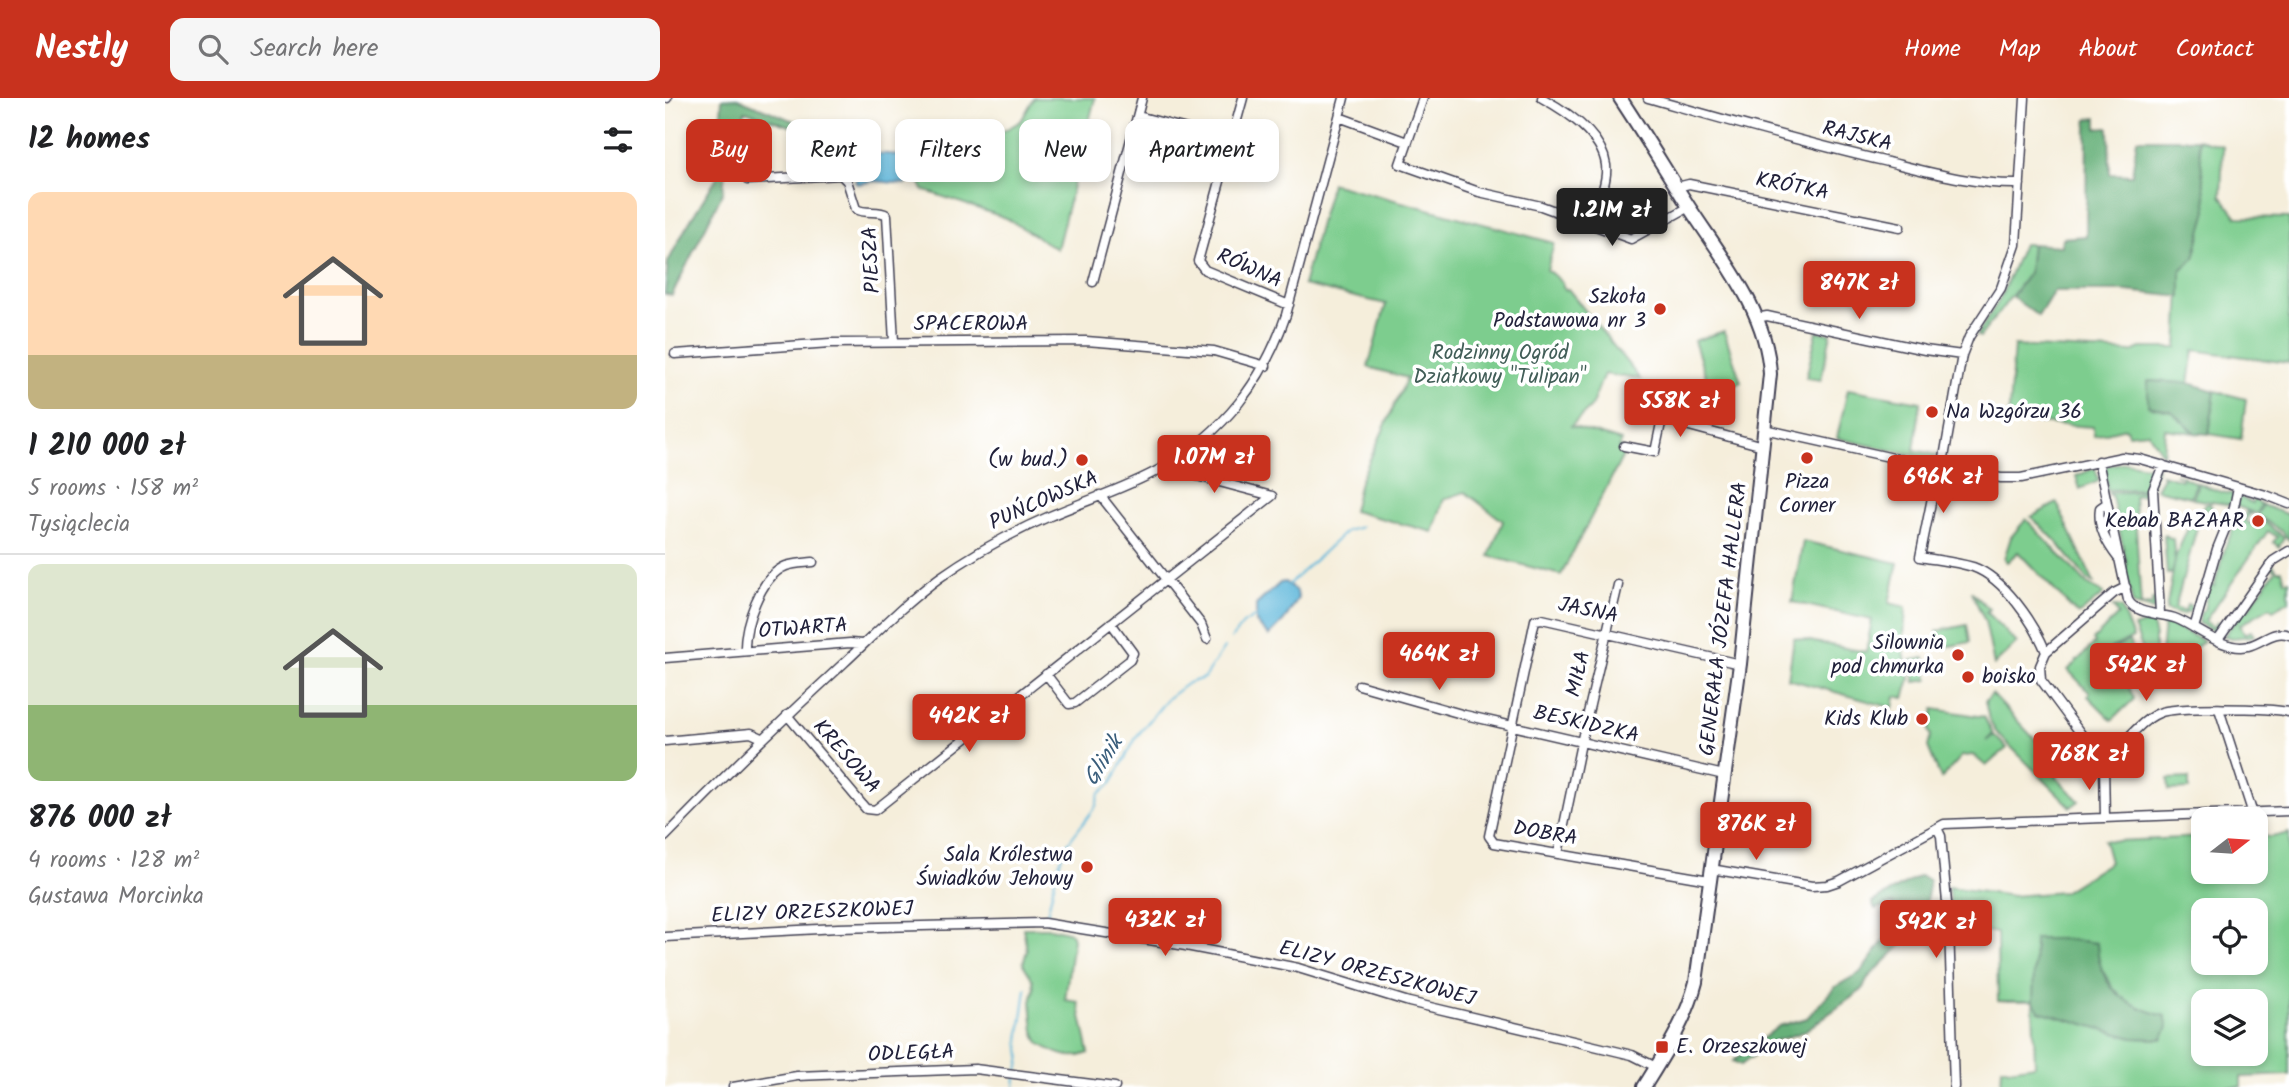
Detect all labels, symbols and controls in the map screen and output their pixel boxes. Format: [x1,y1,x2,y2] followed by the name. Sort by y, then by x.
[170,18,660,81] search box
[35,23,128,76] text: Nestly
[250,28,378,70] text: Search here
[194,30,232,68] icon: search
[1904,30,1961,69] text: Home
[1999,30,2041,69] text: Map
[2079,30,2137,69] text: About
[2175,30,2254,69] text: Contact
[1818,112,1896,162] street label: RAJSKA
[28,116,150,164] text: 12 homes
[686,119,772,182] chip: Buy
[786,119,881,182] chip: Rent
[895,119,1005,182] chip: Filters
[1019,119,1111,182] chip: New
[1125,119,1279,182] chip: Apartment
[599,121,637,159] icon: filters
[1753,164,1831,210] street label: KRÓTKA
[1540,188,1684,248] pin: 1.21M zł
[1573,193,1651,229] text: 1.21M zł
[854,226,890,294] street label: PIESZA
[270,238,396,364] icon: home
[1211,240,1287,298] street label: RÓWNA
[1794,262,1924,321] pin: 847K zł
[1819,266,1899,302] text: 847K zł
[1493,281,1646,338] place label: Szkoła Podstawowa nr 3
[1652,301,1668,317] marker: Szkoła Podstawowa nr 3
[914,308,1028,341] street label: SPACEROWA
[1413,337,1587,394] park label: Rodzinny Ogród Działkowy "Tulipan"
[1615,380,1745,439] pin: 558K zł
[1640,384,1720,420] text: 558K zł
[1946,396,2082,429] place label: Na Wzgórzu 36
[1924,404,1940,420] marker: Na Wzgórzu 36
[28,423,186,471] text: 1 210 000 zł
[1142,436,1286,495] pin: 1.07M zł
[1173,440,1255,476] text: 1.07M zł
[988,444,1068,477] place label: (w bud.)
[1799,450,1815,466] marker: Pizza Corner
[1074,452,1090,468] marker: (w bud.)
[1878,456,2008,515] pin: 696K zł
[1903,460,1983,496] text: 696K zł
[984,462,1104,540] street label: PUŃCOWSKA
[1779,466,1836,523] place label: Pizza Corner
[28,471,198,507] text: 5 rooms · 158 m²
[1691,480,1757,758] street label: GENERAŁA JÓZEFA HALLERA
[2105,505,2244,538] place label: Kebab BAZAAR
[28,507,130,543] text: Tysiąclecia
[2250,513,2266,529] marker: Kebab BAZAAR
[1555,589,1621,633] street label: JASNA
[757,609,849,649] street label: OTWARTA
[270,610,396,736] icon: home
[1830,627,1944,684] place label: Silownia pod chmurka
[1374,632,1504,692] pin: 464K zł
[1399,637,1479,673] text: 464K zł
[2081,644,2211,703] pin: 542K zł
[1950,647,1966,663] marker: Silownia pod chmurka
[1558,648,1600,700] street label: MIŁA
[2106,648,2186,684] text: 542K zł
[1982,661,2036,694] place label: boisko
[1960,669,1976,685] marker: boisko
[904,694,1034,754] pin: 442K zł
[1530,697,1642,753] street label: BESKIDZKA
[928,699,1010,735] text: 442K zł
[1824,703,1908,736] place label: Kids Klub
[1914,711,1930,727] marker: Kids Klub
[804,712,888,802] street label: KRESOWA
[1075,726,1135,793] water label: Glinik
[2024,732,2154,792] pin: 768K zł
[2049,737,2129,773] text: 768K zł
[28,795,171,843] text: 876 000 zł
[1691,802,1821,862] pin: 876K zł
[1716,807,1796,843] text: 876K zł
[2191,807,2268,884] north arrow
[2191,807,2268,1066] map controls
[1510,812,1580,856] street label: DOBRA
[917,839,1073,896] place label: Sala Królestwa Świadków Jehowy
[28,843,199,879] text: 4 rooms · 128 m²
[1079,859,1095,875] marker: Sala Królestwa Świadków Jehowy
[28,879,204,915] text: Gustawa Morcinka
[710,893,915,933] street label: ELIZY ORZESZKOWEJ
[1100,898,1230,958] pin: 432K zł
[2191,898,2268,975] button: locate
[1871,900,2001,960] pin: 542K zł
[1124,903,1206,939] text: 432K zł
[1896,905,1976,941] text: 542K zł
[1275,932,1480,1016] street label: ELIZY ORZESZKOWEJ
[2191,989,2268,1066] button: layers
[1676,1031,1807,1064] place label: E. Orzeszkowej
[867,1036,955,1072] street label: ODLEGŁA
[1654,1039,1670,1055] marker: E. Orzeszkowej

